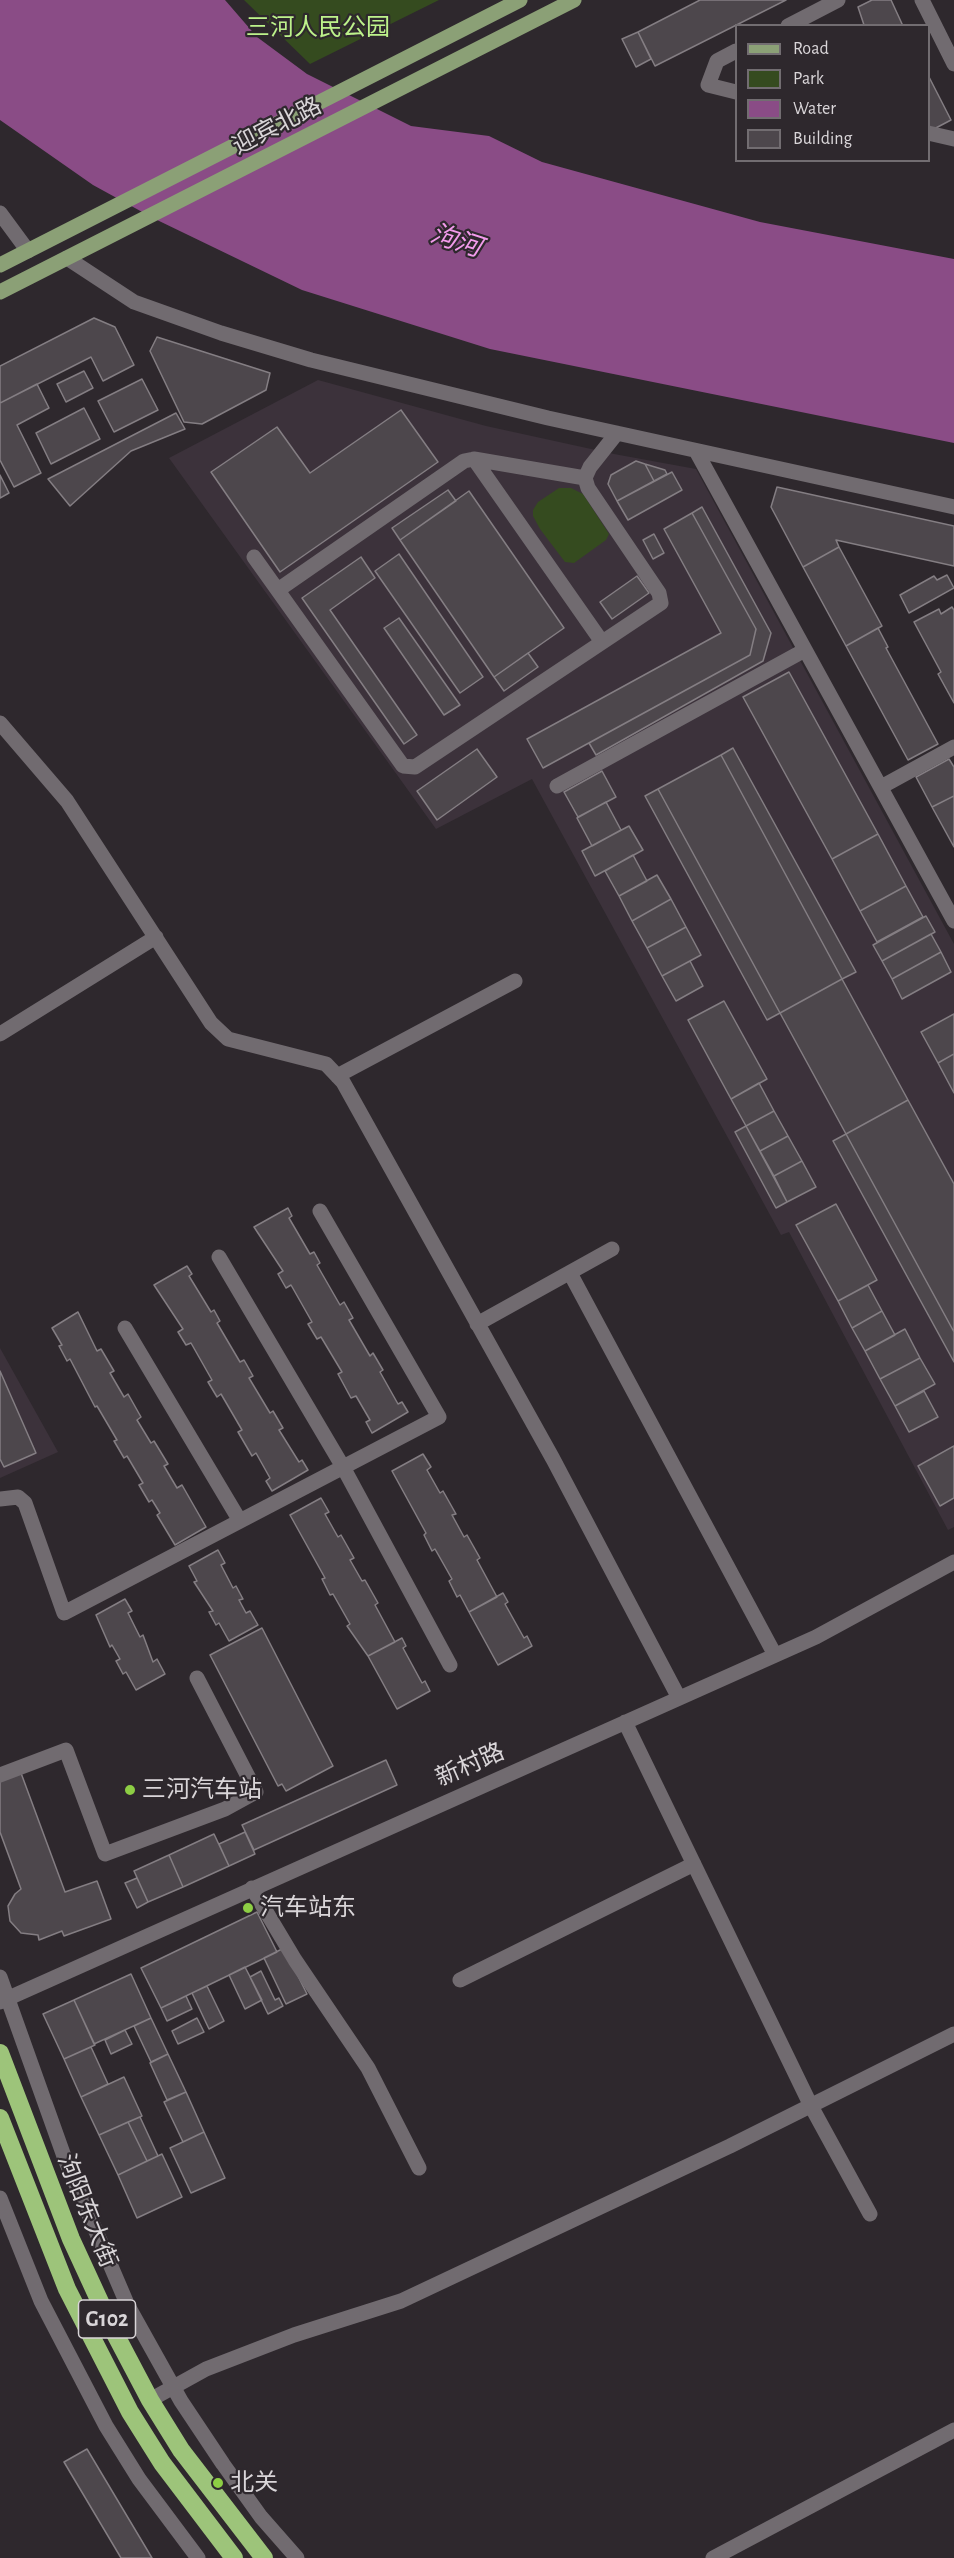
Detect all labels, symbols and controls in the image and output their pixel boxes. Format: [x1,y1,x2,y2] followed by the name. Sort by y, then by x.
[246,14,390,42] park label: 三河人民公园
[735,24,930,162] legend
[793,40,829,58] text: Road
[793,70,824,88] text: Park
[228,91,326,161] street label: 迎宾北路
[793,100,836,118] text: Water
[793,130,852,148] text: Building
[426,218,486,264] water label: 泃河
[431,1737,509,1793] street label: 新村路
[142,1776,262,1804] place label: 三河汽车站
[123,1783,137,1797] marker: 三河汽车站
[260,1894,356,1922] place label: 汽车站东
[241,1901,255,1915] marker: 汽车站东
[51,2150,123,2272] street label: 泃阳东大街
[78,2300,136,2338] road number: G102
[230,2469,278,2497] place label: 北关
[211,2476,225,2490] marker: 北关

